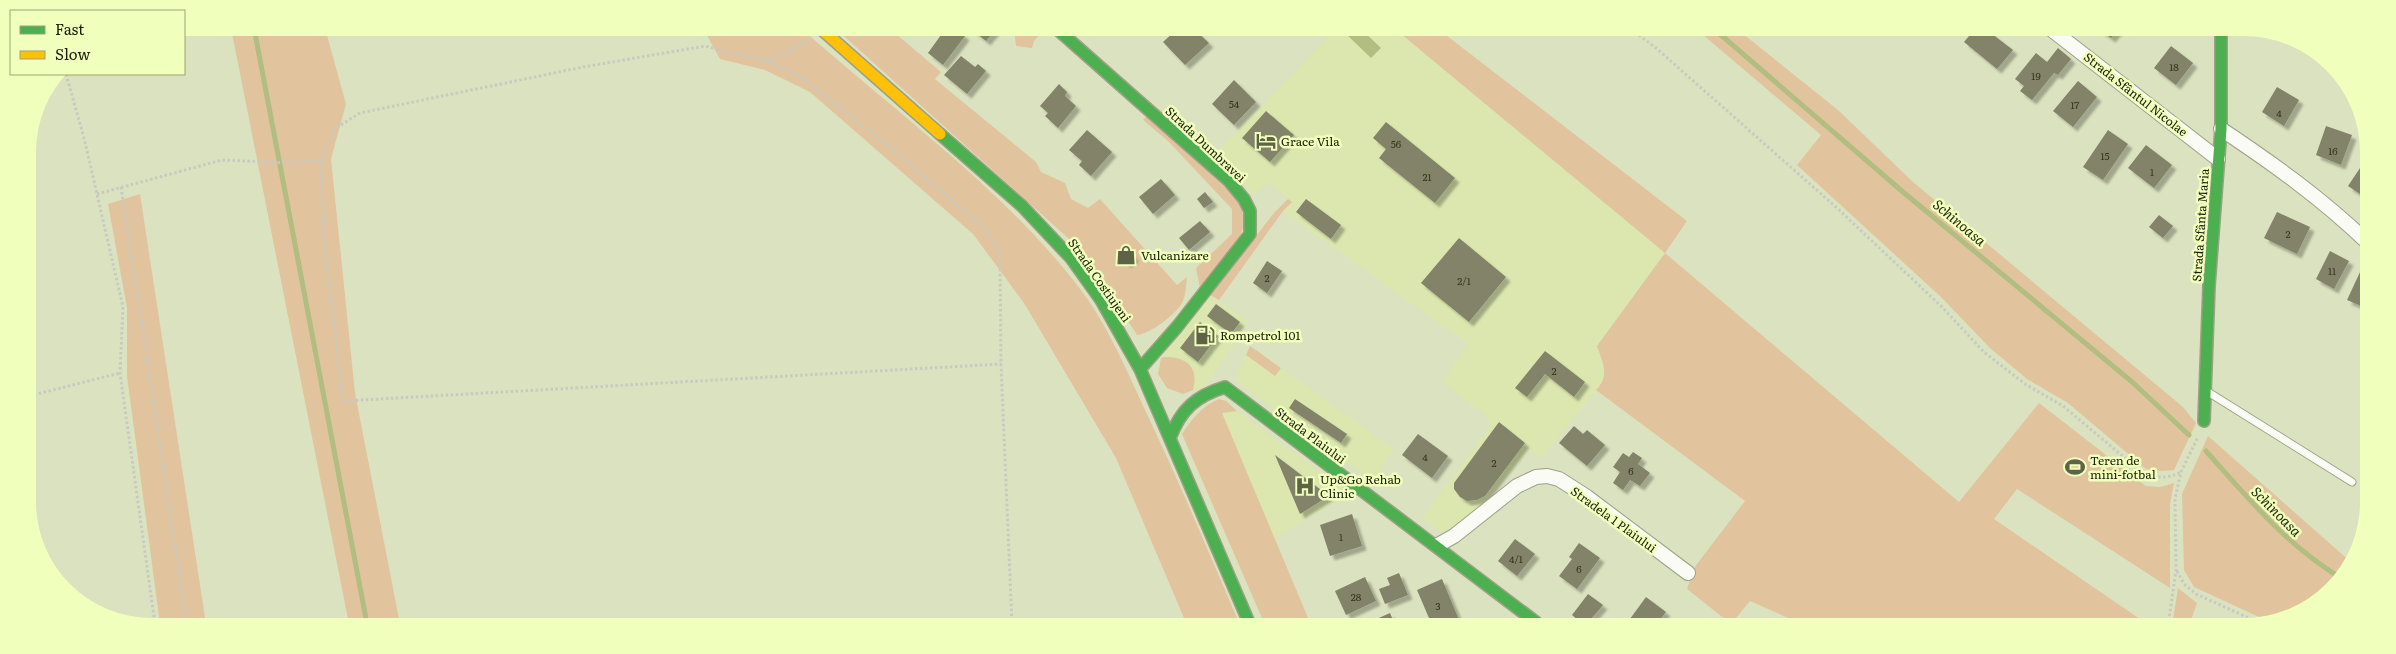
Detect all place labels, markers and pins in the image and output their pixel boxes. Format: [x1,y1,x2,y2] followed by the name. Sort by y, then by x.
[1255,130,1277,152] hotel icon: Grace Vila
[1281,132,1340,150] place label: Grace Vila
[1115,244,1137,266] shop icon: Vulcanizare
[1141,246,1209,264] place label: Vulcanizare
[1194,324,1216,346] fuel station icon: Rompetrol 101
[1220,326,1300,344] place label: Rompetrol 101
[2090,451,2156,483] place label: Teren de mini-fotbal
[2064,456,2086,478] sports icon: Teren de mini-fotbal
[1320,470,1401,502] place label: Up&Go Rehab Clinic
[1294,475,1316,497] hospital icon: Up&Go Rehab Clinic

